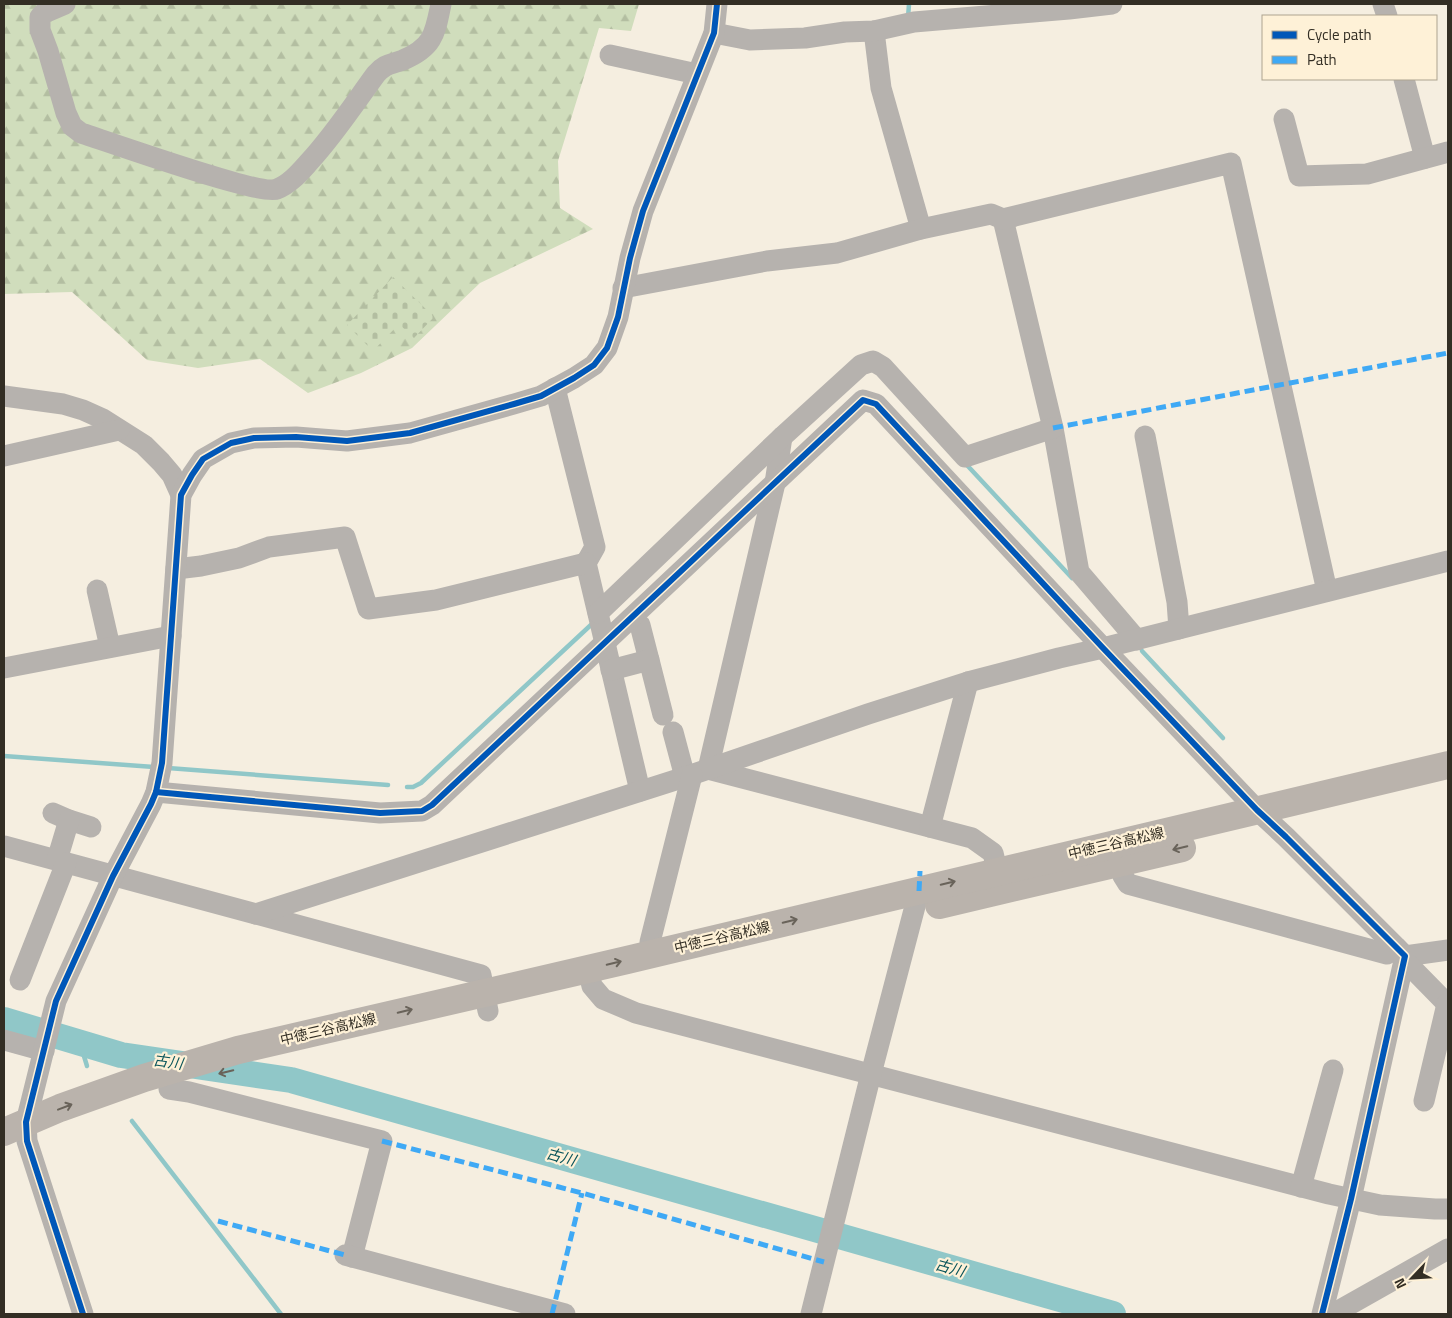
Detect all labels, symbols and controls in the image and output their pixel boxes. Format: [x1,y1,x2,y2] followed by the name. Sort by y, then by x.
[1262,15,1437,80] legend
[1307,23,1372,46] text: Cycle path
[1307,48,1337,71] text: Path
[1066,821,1166,864] street label: 中徳三谷高松線
[1172,844,1188,853] one-way arrow
[939,878,955,888] one-way arrow
[672,915,772,958] street label: 中徳三谷高松線
[781,916,797,925] one-way arrow
[606,958,622,967] one-way arrow
[397,1006,413,1015] one-way arrow
[278,1007,378,1050] street label: 中徳三谷高松線
[152,1048,186,1075] water label: 古川
[219,1068,235,1078] one-way arrow
[57,1102,72,1111] one-way arrow
[544,1141,581,1172] water label: 古川
[933,1252,970,1283] water label: 古川
[1387,1253,1437,1303] north arrow
[1388,1275,1411,1293] text: N

